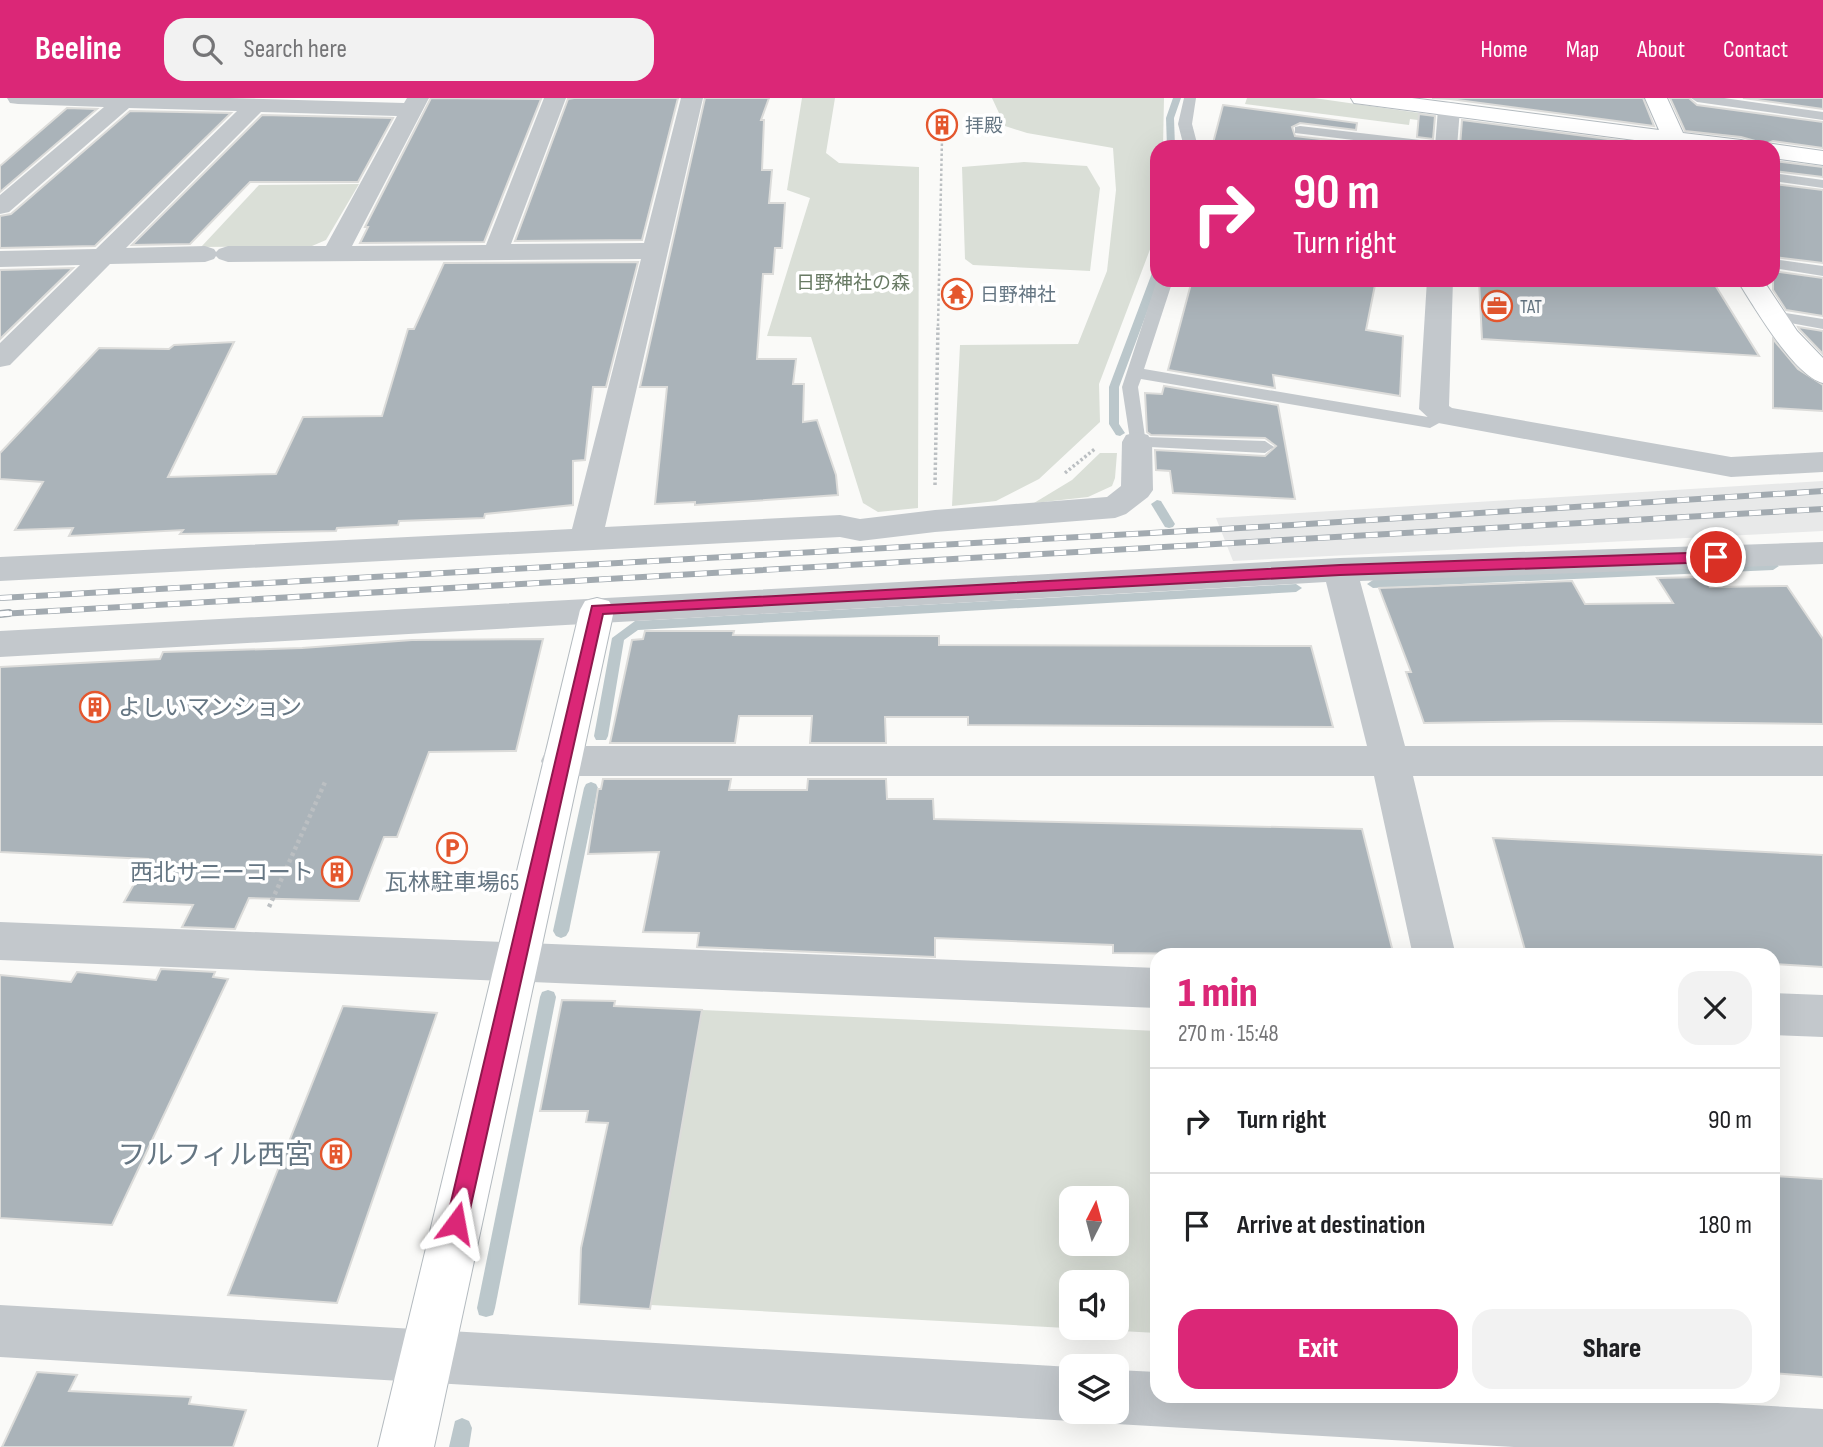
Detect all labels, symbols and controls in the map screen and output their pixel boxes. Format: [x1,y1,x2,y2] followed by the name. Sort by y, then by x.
[164,18,654,81] search box
[35,29,122,69] text: Beeline
[188,30,226,68] icon: search
[244,34,347,65] text: Search here
[1480,35,1528,64] text: Home
[1566,35,1599,64] text: Map
[1637,35,1685,64] text: About
[1723,35,1788,64] text: Contact
[925,108,959,142] building icon: 拝殿
[965,115,1003,138] place label: 拝殿
[1293,164,1380,223] text: 90 m
[1178,168,1269,259] icon: right
[1293,224,1397,263] text: Turn right
[796,272,910,295] park label: 日野神社の森
[940,277,974,311] temple icon: 日野神社
[980,284,1056,307] place label: 日野神社
[1480,289,1514,323] office icon: TAT
[1520,296,1542,319] place label: TAT
[1686,527,1746,587] pin
[1697,538,1735,576] icon: arrive
[78,690,112,724] building icon: よしいマンション
[118,694,302,722] place label: よしいマンション
[435,831,469,865] parking icon: 瓦林駐車場65
[320,855,354,889] building icon: 西北サニーコート
[130,859,314,887] place label: 西北サニーコート
[385,869,519,897] place label: 瓦林駐車場65
[1178,968,1258,1019] text: 1 min
[1678,971,1752,1045] button: close
[1178,1020,1279,1048] text: 270 m · 15:48
[1178,1102,1216,1140] icon: right
[1237,1105,1326,1136] text: Turn right
[1708,1105,1752,1136] text: 90 m
[319,1137,353,1171] building icon: フルフィル西宮
[118,1139,313,1172] place label: フルフィル西宮
[419,1186,493,1260] position arrow
[1059,1186,1129,1256] north arrow
[1059,1186,1129,1424] map controls
[1178,1207,1216,1245] icon: arrive
[1237,1210,1425,1241] text: Arrive at destination
[1699,1210,1752,1241] text: 180 m
[1059,1270,1129,1340] button: sound
[1178,1309,1458,1389] button: Exit
[1472,1309,1752,1389] button: Share
[1059,1354,1129,1424] button: layers

